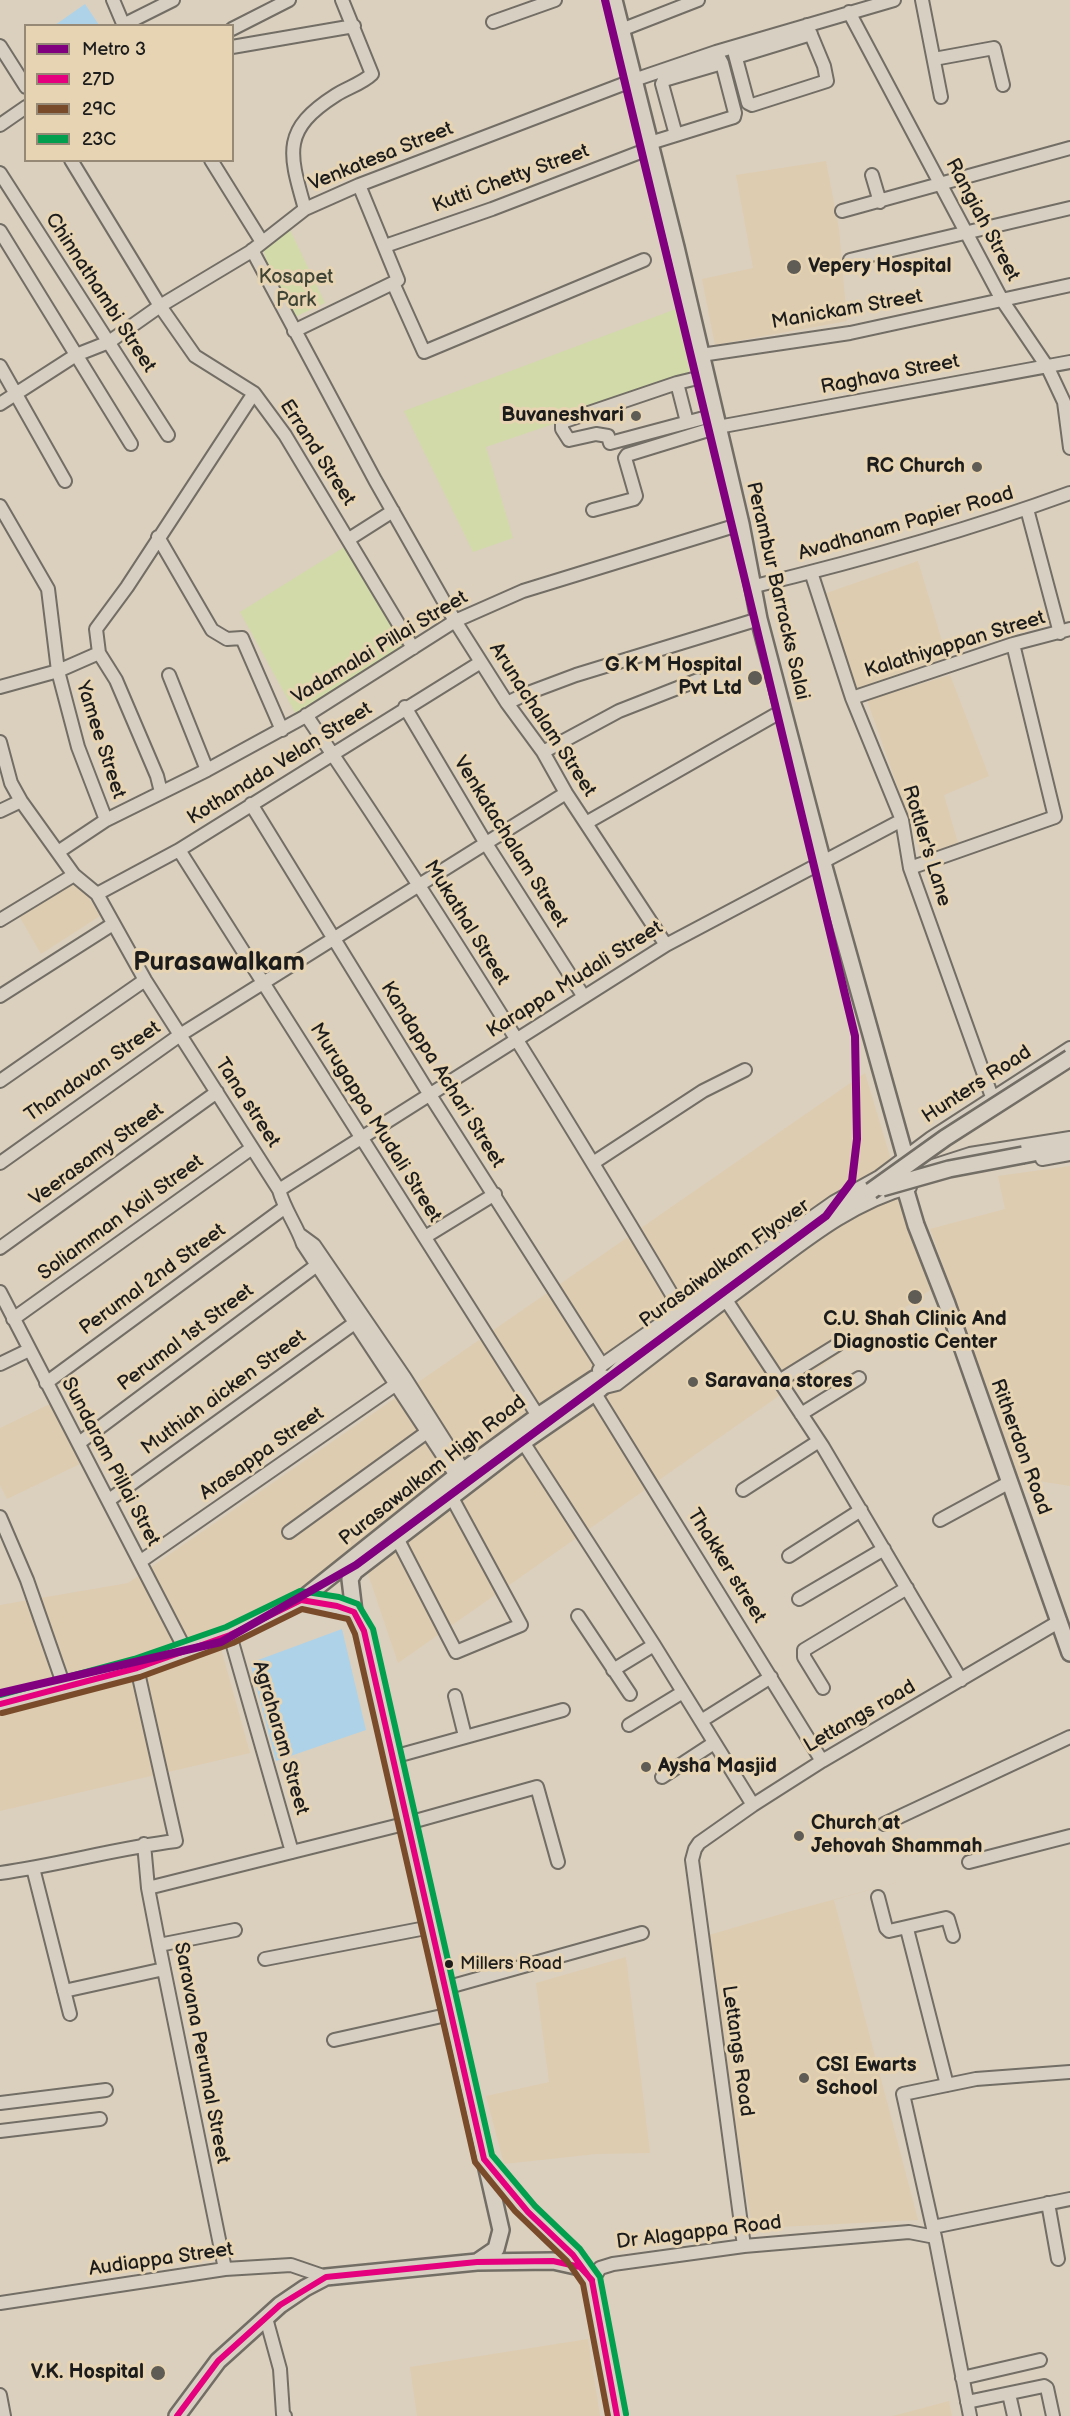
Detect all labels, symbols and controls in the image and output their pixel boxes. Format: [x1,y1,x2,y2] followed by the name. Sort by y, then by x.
[24,24,234,162] legend
[82,39,146,60] text: Metro 3
[82,69,115,90] text: 27D
[82,99,116,120] text: 29C
[305,117,457,197] street label: Venkatesa Street
[82,129,116,150] text: 23C
[429,140,593,218] street label: Kutti Chetty Street
[940,154,1024,286] street label: Rangiah Street
[39,209,161,377] street label: Chinnathambi Street
[808,255,951,279] place label: Vepery Hospital
[785,258,803,276] marker: Vepery Hospital
[259,266,333,313] park label: Kosapet Park
[770,285,924,335] street label: Manickam Street
[819,350,961,400] street label: Raghava Street
[274,395,360,511] street label: Errand Street
[501,404,624,428] place label: Buvaneshvari
[629,409,643,423] marker: Buvaneshvari
[866,455,965,479] place label: RC Church
[970,460,984,474] marker: RC Church
[740,480,814,702] street label: Perambur Barracks Salai
[796,482,1016,566] street label: Avadhanam Papier Road
[288,586,472,710] street label: Vadamalai Pillai Street
[862,606,1048,684] street label: Kalathiyappan Street
[483,639,601,801] street label: Arunachalam Street
[605,654,742,701] place label: G K M Hospital Pvt Ltd
[746,669,764,687] marker: G K M Hospital Pvt Ltd
[70,678,130,802] street label: Yamee Street
[183,697,377,831] street label: Kothandda Velan Street
[448,752,572,932] street label: Venkatachalam Street
[896,783,956,909] street label: Rottler's Lane
[418,856,514,990] street label: Mukathal Street
[483,916,667,1044] street label: Karappa Mudali Street
[133,947,305,979] district label: Purasawalkam
[375,977,509,1173] street label: Kandappa Achari Street
[20,1016,166,1128] street label: Thandavan Street
[304,1019,446,1227] street label: Murugappa Mudali Street
[918,1041,1036,1129] street label: Hunters Road
[209,1054,285,1152] street label: Tana street
[25,1098,169,1212] street label: Veerasamy Street
[34,1150,208,1286] street label: Soliamman Koil Street
[635,1194,815,1334] street label: Purasaiwalkam Flyover
[75,1219,231,1341] street label: Perumal 2nd Street
[113,1279,259,1397] street label: Perumal 1st Street
[906,1288,924,1306] marker: C.U. Shah Clinic And Diagnostic Center
[823,1308,1007,1355] place label: C.U. Shah Clinic And Diagnostic Center
[137,1325,311,1461] street label: Muthiah aicken Street
[705,1370,853,1394] place label: Saravana stores
[55,1373,165,1551] street label: Sundaram Pillai Stret
[686,1375,700,1389] marker: Saravana stores
[984,1376,1056,1518] street label: Ritherdon Road
[335,1391,531,1551] street label: Purasawalkam High Road
[195,1402,329,1506] street label: Arasappa Street
[681,1504,771,1628] street label: Thakker street
[247,1658,313,1818] street label: Agraharam Street
[800,1675,920,1759] street label: Lettangs road
[658,1755,777,1779] place label: Aysha Masjid
[639,1760,653,1774] marker: Aysha Masjid
[811,1812,982,1859] place label: Church at Jehovah Shammah
[792,1829,806,1843] marker: Church at Jehovah Shammah
[168,1940,234,2166] street label: Saravana Perumal Street
[460,1953,562,1975] place label: Millers Road
[443,1958,455,1970] marker: Millers Road
[716,1984,758,2118] street label: Lettangs Road
[816,2054,916,2101] place label: CSI Ewarts School
[797,2071,811,2085] marker: CSI Ewarts School
[615,2211,783,2255] street label: Dr Alagappa Road
[87,2238,235,2282] street label: Audiappa Street
[31,2361,144,2385] place label: V.K. Hospital
[149,2364,167,2382] marker: V.K. Hospital

